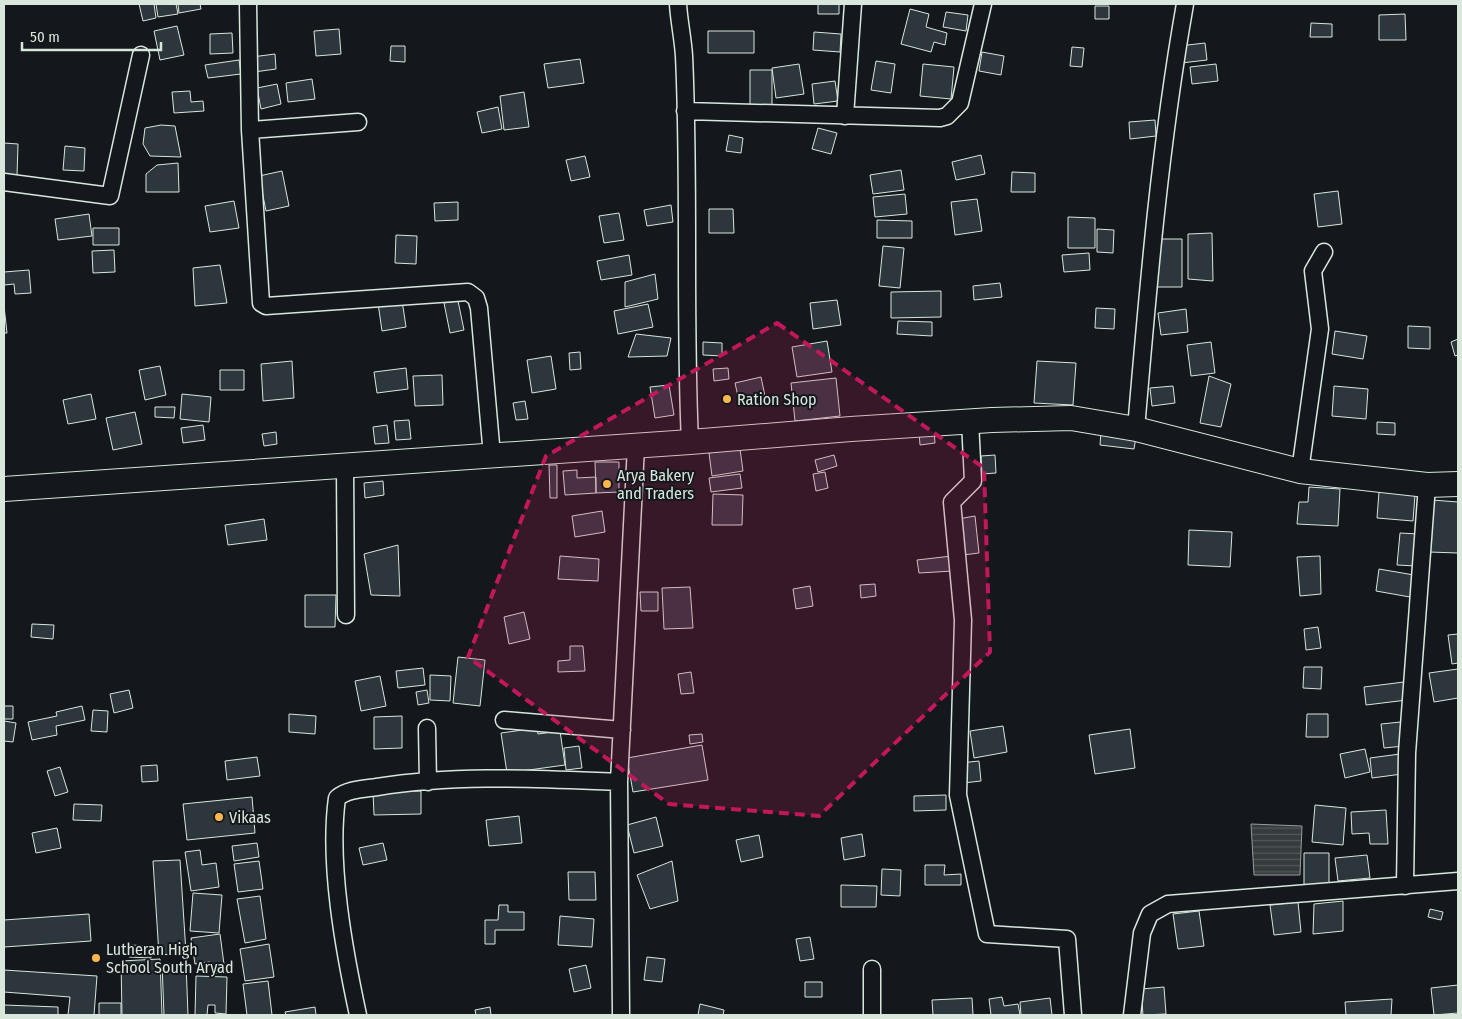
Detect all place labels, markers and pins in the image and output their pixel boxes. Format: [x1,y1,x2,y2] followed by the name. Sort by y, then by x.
[737,390,817,409] place label: Ration Shop
[721,393,733,405] marker: Ration Shop
[617,466,695,503] place label: Arya Bakery and Traders
[601,478,613,490] marker: Arya Bakery and Traders
[229,808,271,827] place label: Vikaas
[213,811,225,823] marker: Vikaas
[106,940,234,977] place label: Lutheran High School South Aryad
[90,952,102,964] marker: Lutheran High School South Aryad

